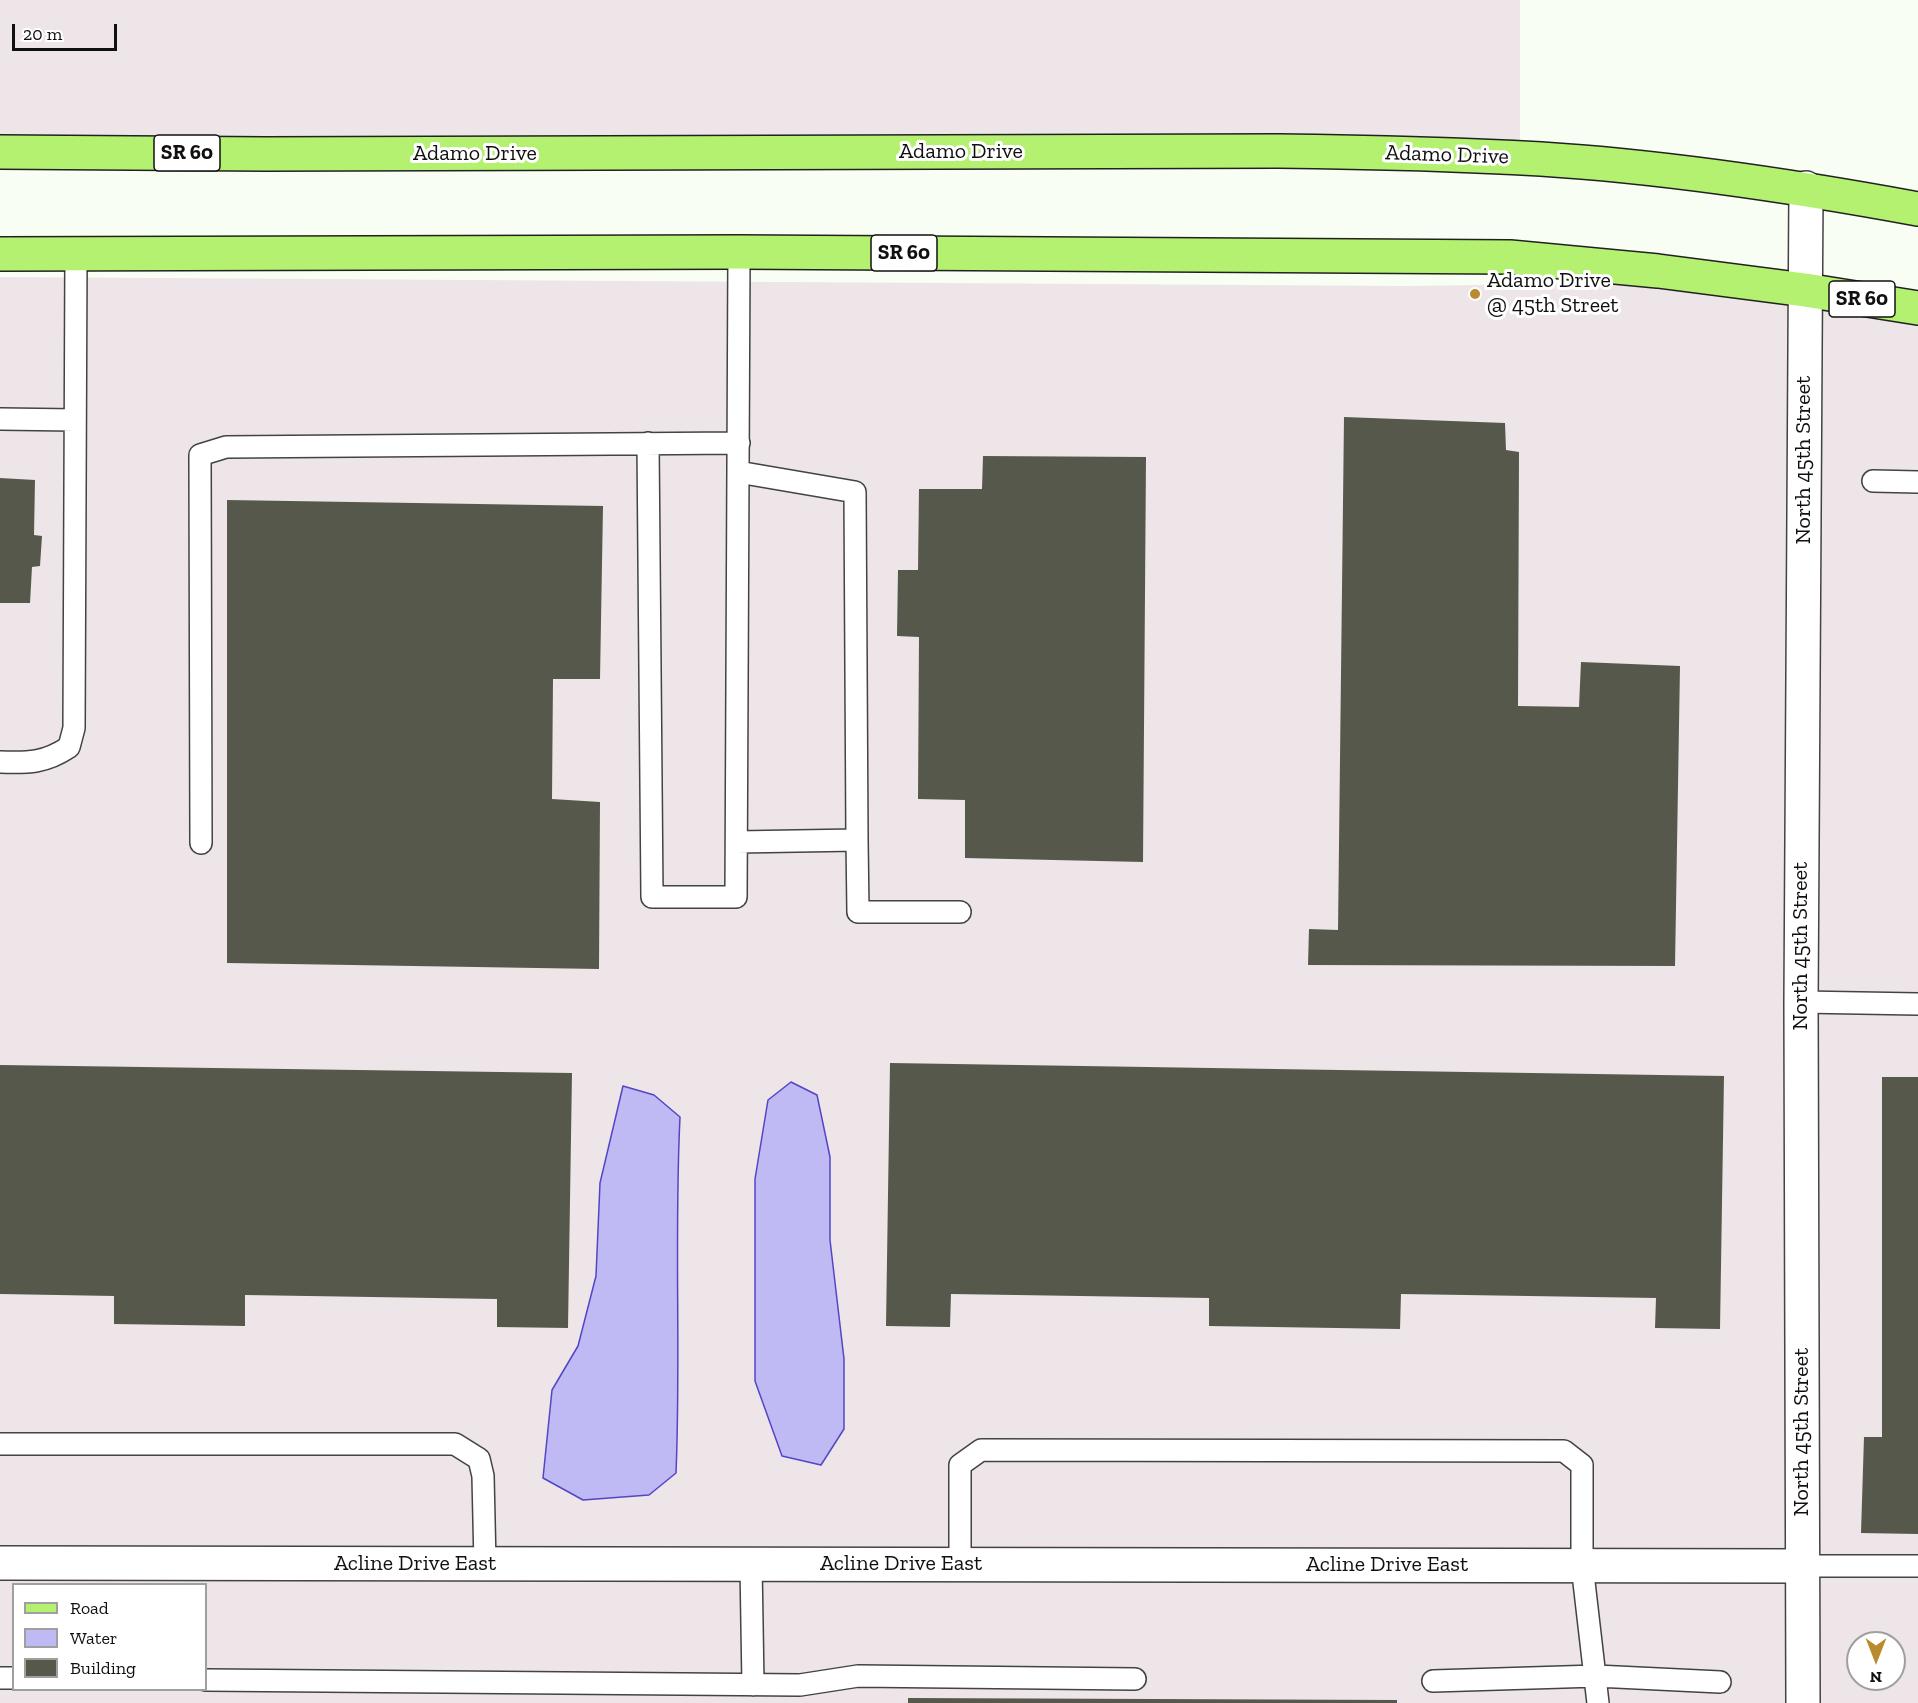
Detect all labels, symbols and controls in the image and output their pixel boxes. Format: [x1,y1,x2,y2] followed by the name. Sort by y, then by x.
[15,12,120,50] scale bar
[23,23,62,45] text: 20 m
[154,135,220,171] road number: SR 60
[899,139,1023,165] street label: Adamo Drive
[1385,140,1509,170] street label: Adamo Drive
[413,141,537,167] street label: Adamo Drive
[871,235,937,271] road number: SR 60
[1487,268,1618,320] place label: Adamo Drive @ 45th Street
[1829,281,1895,317] road number: SR 60
[1468,287,1482,301] marker: Adamo Drive @ 45th Street
[1791,376,1817,544] street label: North 45th Street
[1788,862,1814,1030] street label: North 45th Street
[1789,1348,1815,1516] street label: North 45th Street
[334,1551,496,1577] street label: Acline Drive East
[820,1551,982,1577] street label: Acline Drive East
[1306,1552,1468,1578] street label: Acline Drive East
[12,1583,207,1691] legend
[70,1597,109,1619] text: Road
[70,1627,117,1649] text: Water
[1846,1631,1906,1691] north arrow
[70,1657,136,1679] text: Building
[1870,1668,1882,1687] text: N

